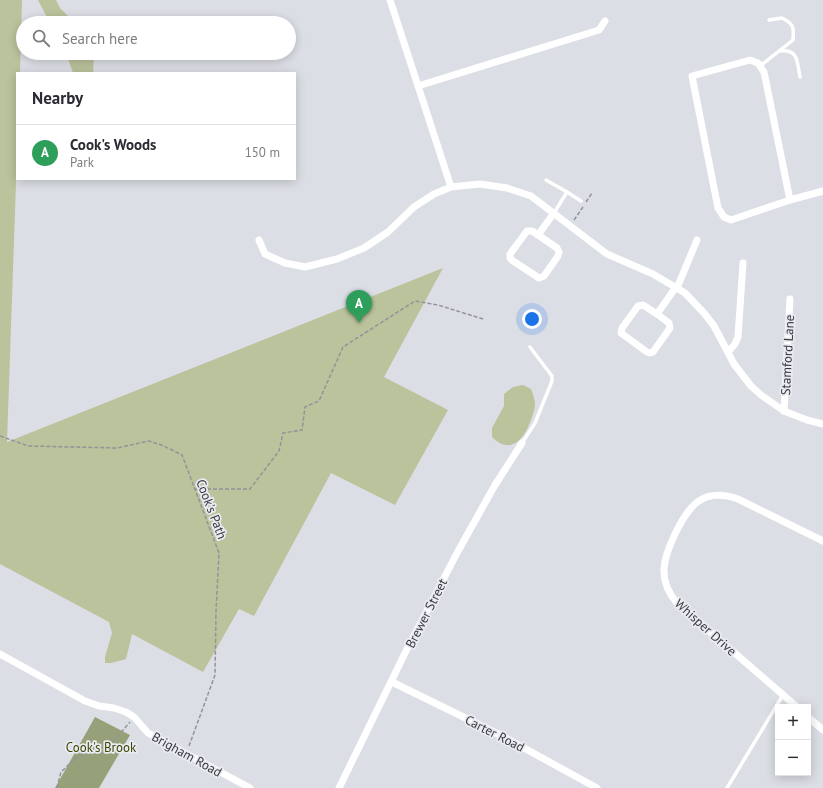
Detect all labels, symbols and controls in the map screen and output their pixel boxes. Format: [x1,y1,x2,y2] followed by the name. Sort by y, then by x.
[16,16,296,60] search box
[30,27,52,49] icon: search
[62,29,138,48] text: Search here
[32,87,83,109] text: Nearby
[70,135,156,154] text: Cook's Woods
[41,144,49,161] text: A
[245,144,280,161] text: 150 m
[70,154,94,171] text: Park
[346,290,372,323] pin: A
[522,309,542,329] your location
[777,314,798,396] street label: Stamford Lane
[192,477,231,542] street label: Cook's Path
[402,575,451,651] street label: Brewer Street
[671,595,740,660] street label: Whisper Drive
[775,704,811,776] map controls
[775,704,811,740] button: +
[462,711,527,756] street label: Carter Road
[149,728,225,781] street label: Brigham Road
[66,739,137,756] park label: Cook's Brook
[775,740,811,776] button: −

